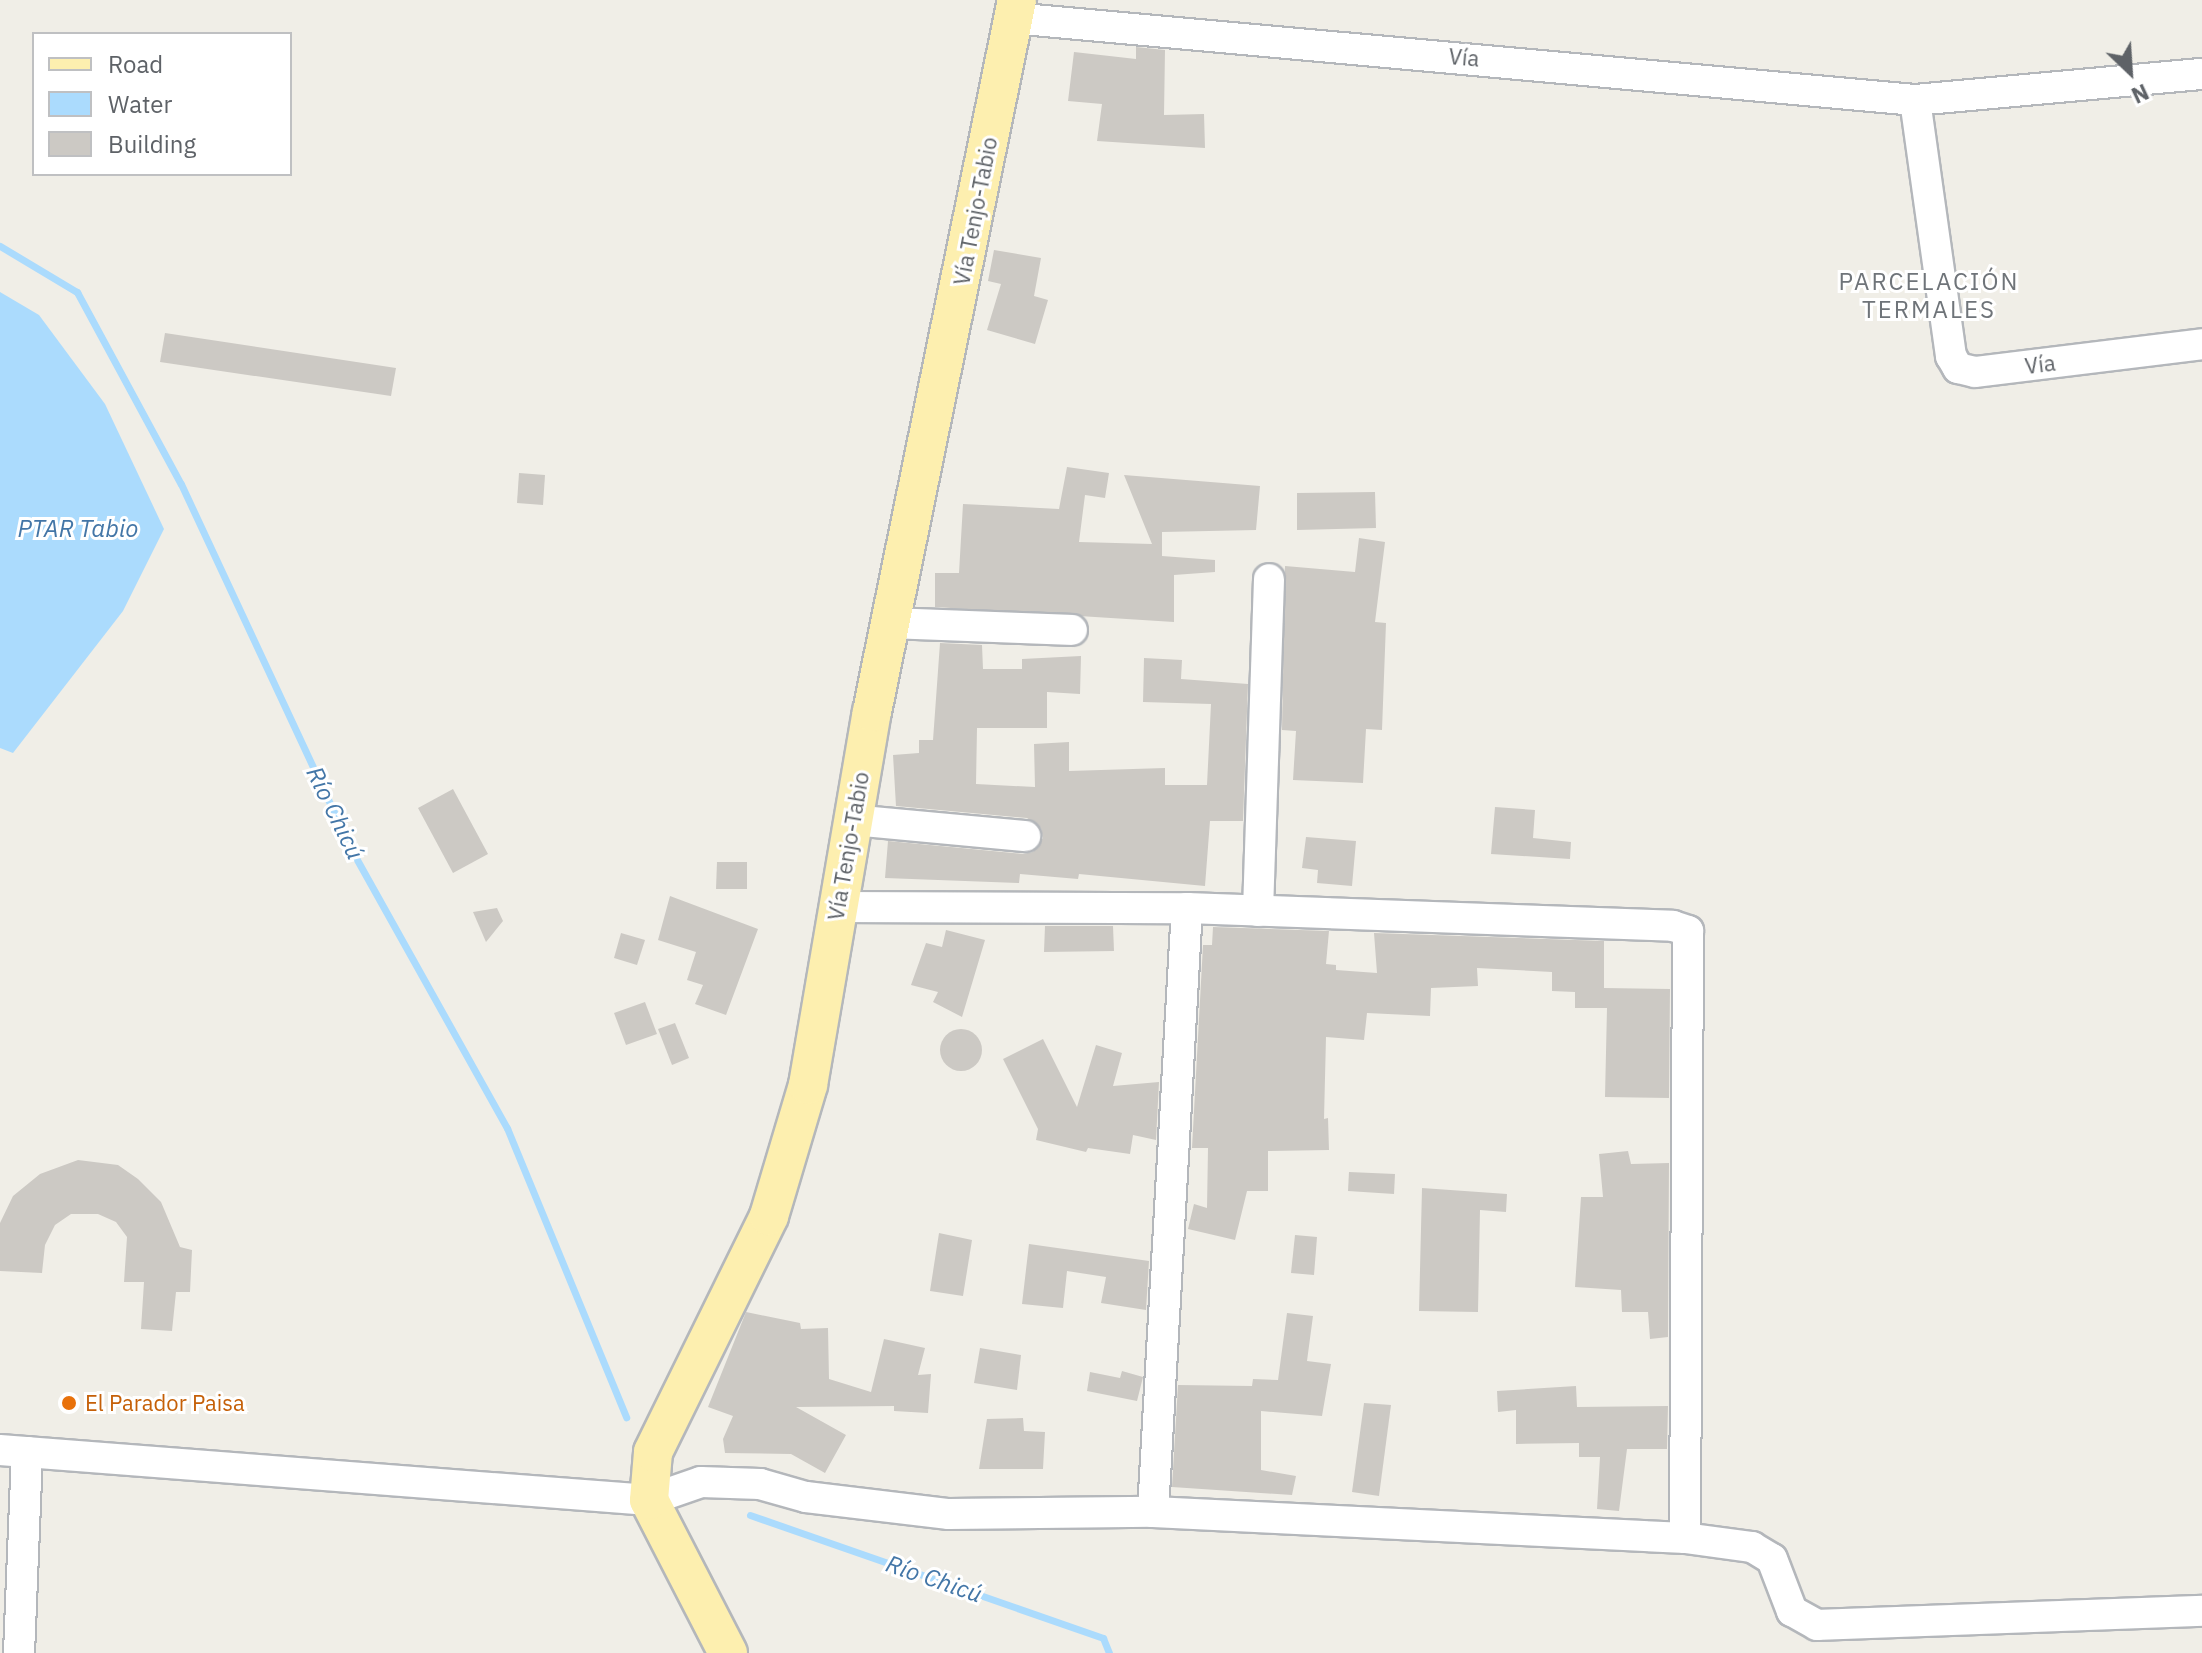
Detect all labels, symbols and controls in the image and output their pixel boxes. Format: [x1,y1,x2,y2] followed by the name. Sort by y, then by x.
[32,32,292,176] legend
[2090,32,2170,112] north arrow
[1448,43,1480,71] street label: Vía
[108,48,163,80] text: Road
[2127,78,2154,111] text: N
[108,88,172,120] text: Water
[108,128,196,160] text: Building
[948,135,1002,287] street label: Vía Tenjo-Tabio
[1839,268,2019,324] district label: PARCELACIÓN TERMALES
[2023,349,2057,379] street label: Vía
[18,515,138,543] water label: PTAR Tabio
[300,762,370,864] water label: Río Chicú
[822,770,874,922] street label: Vía Tenjo-Tabio
[85,1390,245,1416] place label: El Parador Paisa
[60,1394,78,1412] marker: El Parador Paisa
[882,1549,986,1609] water label: Río Chicú

